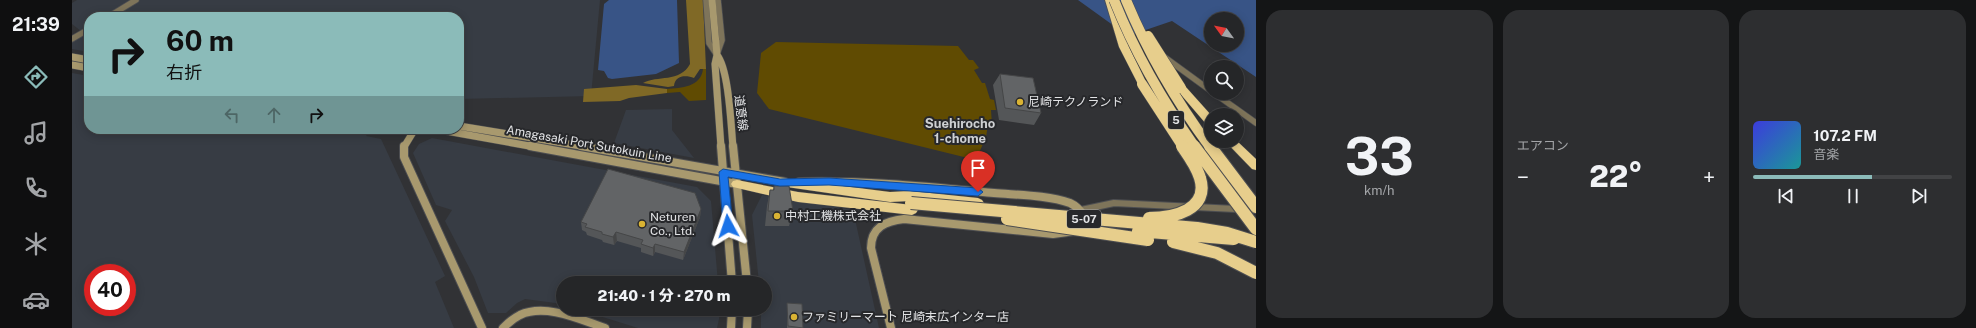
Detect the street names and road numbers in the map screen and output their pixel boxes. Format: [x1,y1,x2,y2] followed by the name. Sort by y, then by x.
[732,94,750,132] street label: 道意線
[1168,111,1184,129] road number: 5
[505,123,673,165] street label: Amagasaki Port Sutokuin Line
[1067,210,1101,228] road number: 5-07

